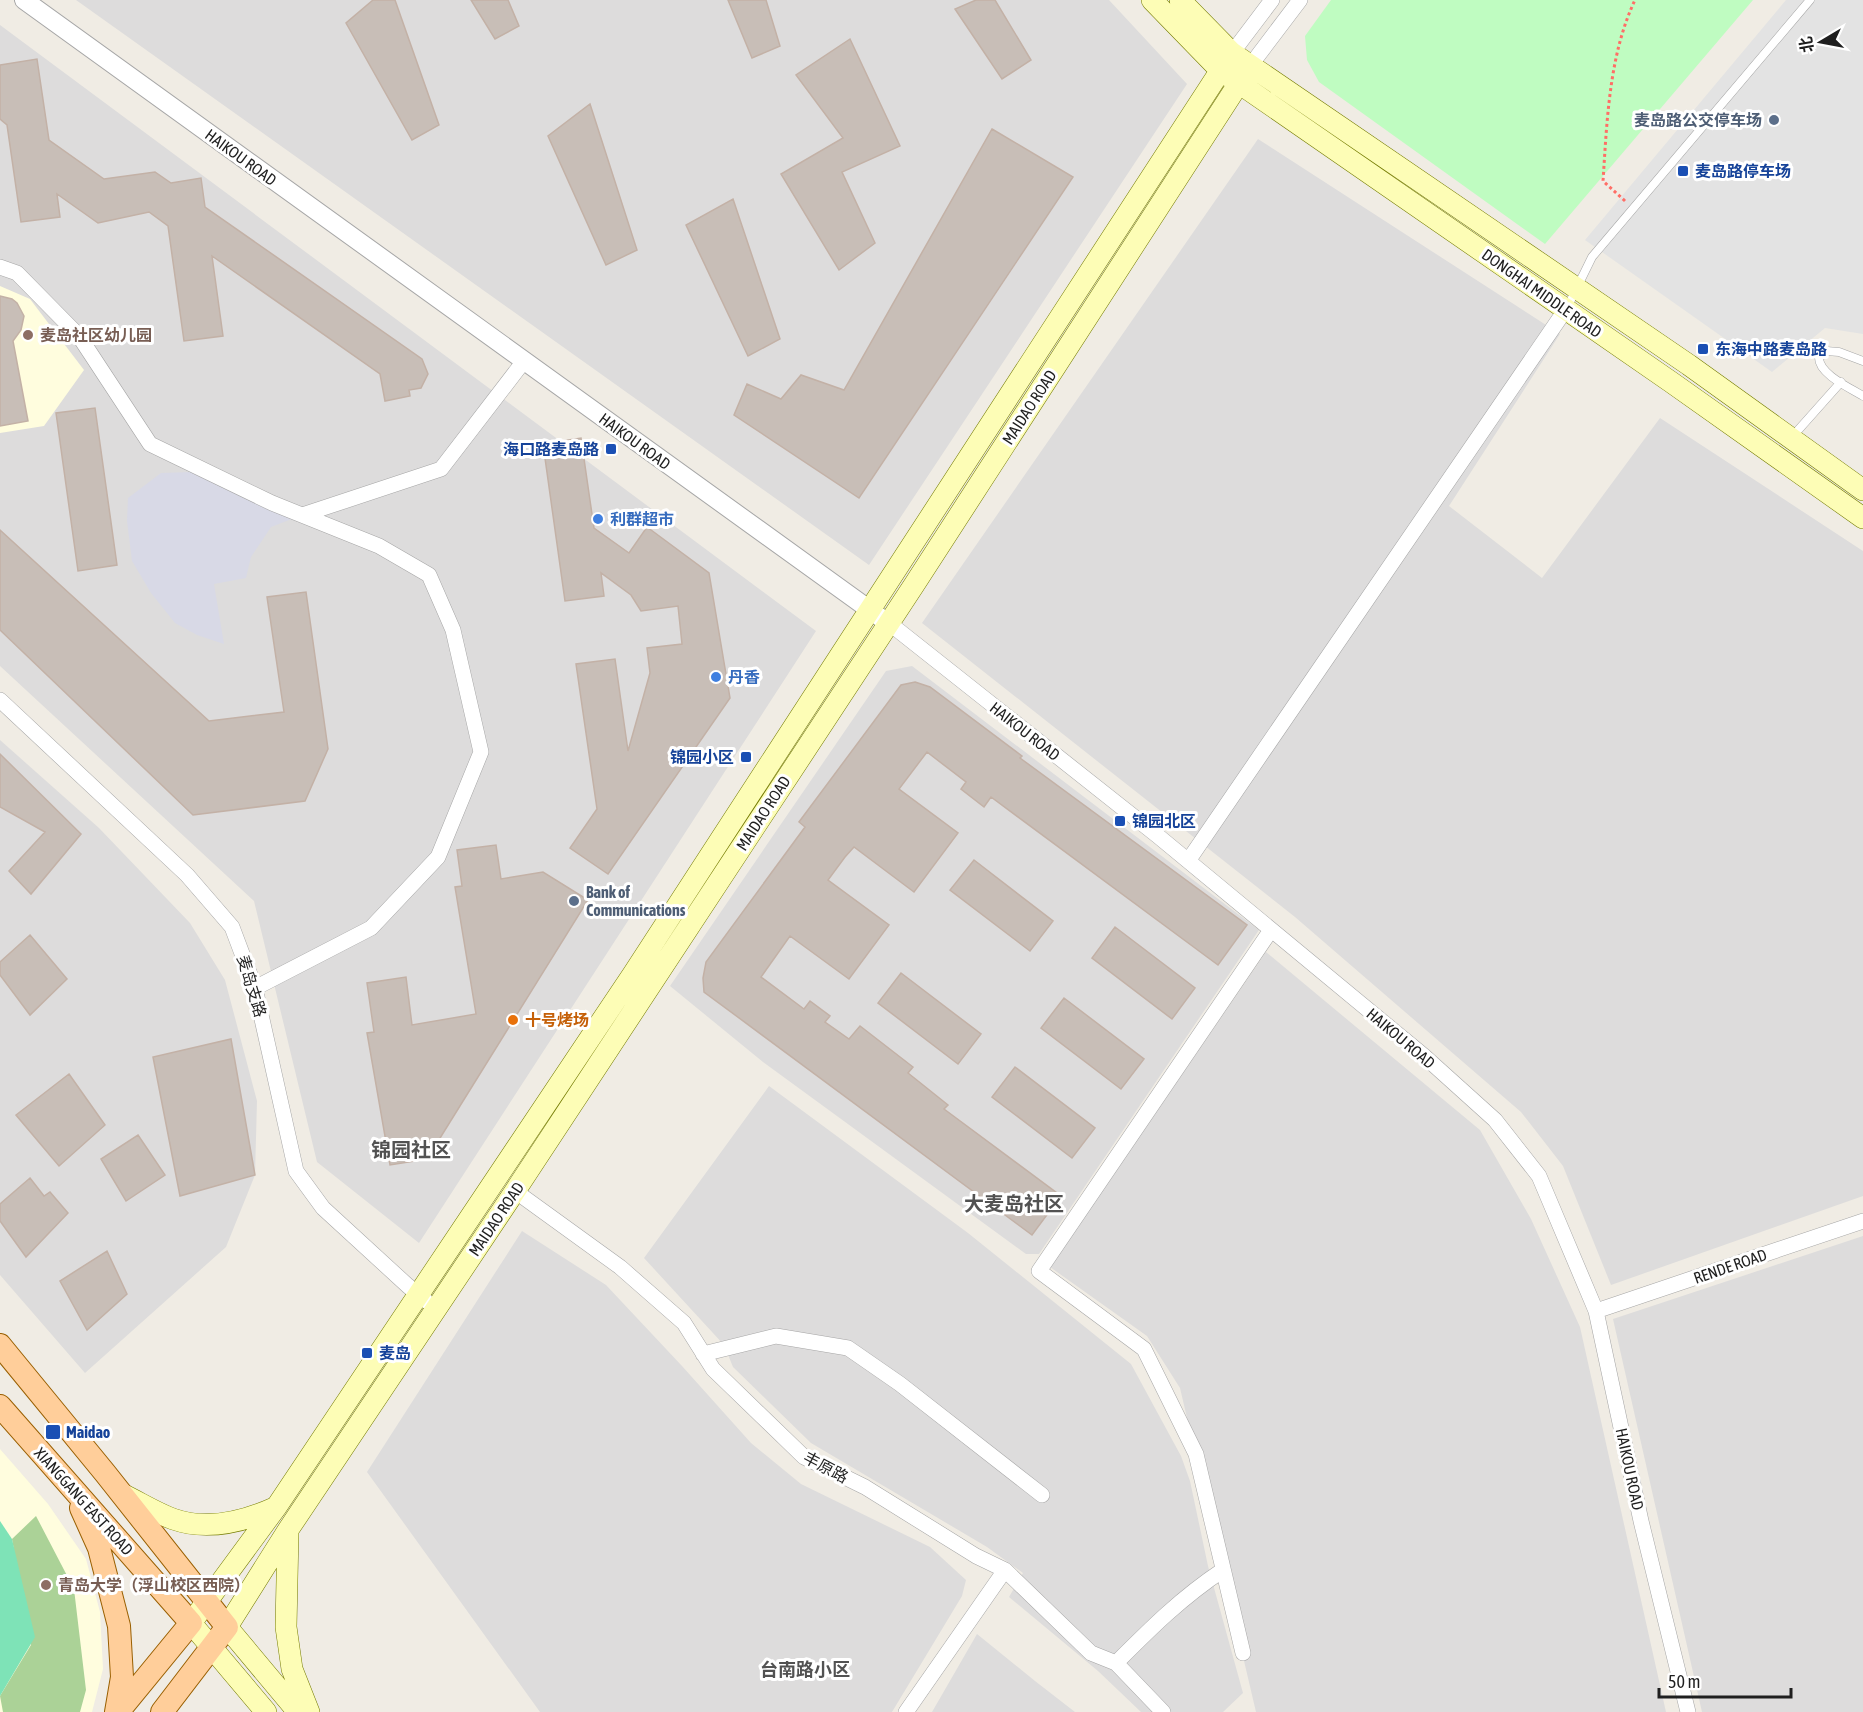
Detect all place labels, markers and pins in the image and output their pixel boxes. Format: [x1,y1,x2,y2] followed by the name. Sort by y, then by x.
[1634,111,1762,129] place label: 麦岛路公交停车场
[1767,113,1781,127] marker: 麦岛路公交停车场
[1695,162,1791,180] place label: 麦岛路停车场
[1676,164,1690,178] marker: 麦岛路停车场
[40,326,152,344] place label: 麦岛社区幼儿园
[21,328,35,342] marker: 麦岛社区幼儿园
[1715,340,1827,358] place label: 东海中路麦岛路
[1696,342,1710,356] marker: 东海中路麦岛路
[503,440,599,458] place label: 海口路麦岛路
[604,442,618,456] marker: 海口路麦岛路
[610,510,674,528] place label: 利群超市
[591,512,605,526] marker: 利群超市
[728,668,760,686] place label: 丹香
[709,670,723,684] marker: 丹香
[670,748,734,766] place label: 锦园小区
[739,750,753,764] marker: 锦园小区
[1132,812,1196,830] place label: 锦园北区
[1113,814,1127,828] marker: 锦园北区
[586,883,686,919] place label: Bank of Communications
[567,894,581,908] marker: Bank of Communications
[525,1011,589,1029] place label: 十号烤场
[506,1013,520,1027] marker: 十号烤场
[379,1344,411,1362] place label: 麦岛
[360,1346,374,1360] marker: 麦岛
[44,1423,62,1441] marker: Maidao
[66,1423,111,1441] place label: Maidao
[58,1576,250,1594] place label: 青岛大学（浮山校区西院）
[39,1578,53,1592] marker: 青岛大学（浮山校区西院）

